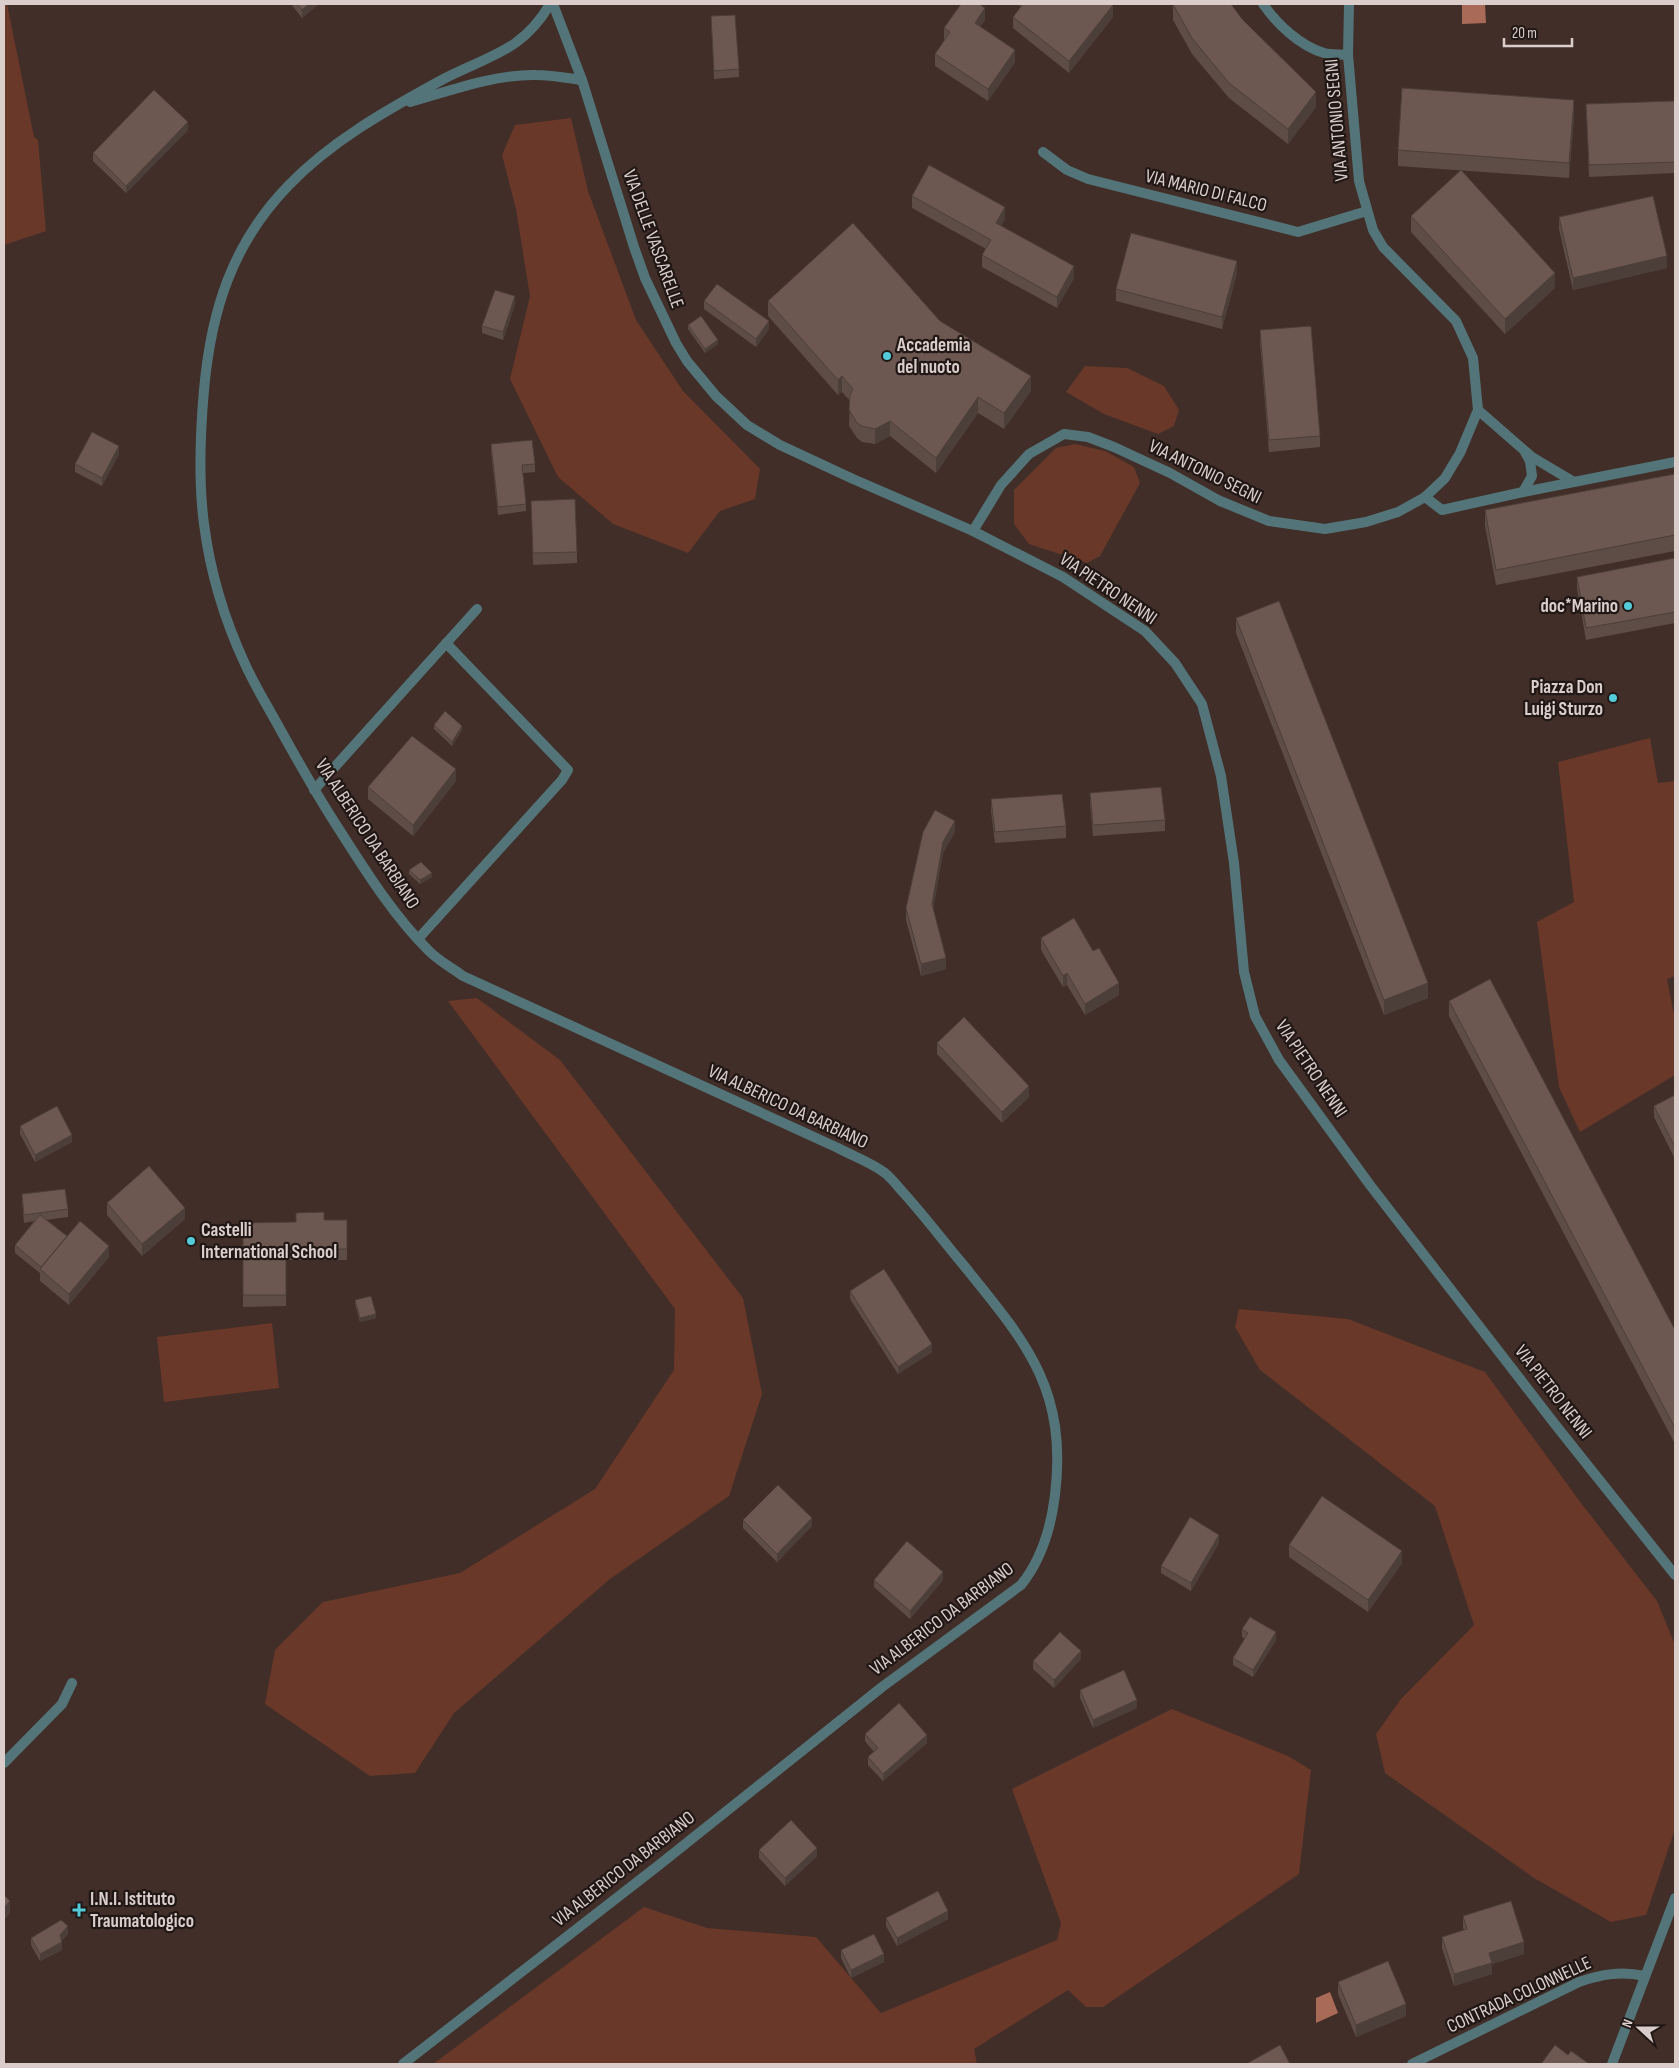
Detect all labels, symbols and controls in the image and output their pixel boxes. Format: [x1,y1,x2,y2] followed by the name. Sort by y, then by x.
[1504,15,1572,47] scale bar
[1512,24,1537,43] text: 20 m
[1320,58,1354,182] street label: VIA ANTONIO SEGNI
[1143,165,1269,217] street label: VIA MARIO DI FALCO
[617,167,689,311] street label: VIA DELLE VASCARELLE
[896,334,970,379] place label: Accademia del nuoto
[881,350,893,362] marker: Accademia del nuoto
[1145,435,1265,509] street label: VIA ANTONIO SEGNI
[1055,548,1161,630] street label: VIA PIETRO NENNI
[1540,595,1618,618] place label: doc*Marino
[1622,600,1634,612] marker: doc*Marino
[1524,676,1603,721] place label: Piazza Don Luigi Sturzo
[1607,692,1619,704] marker: Piazza Don Luigi Sturzo
[310,755,424,913] street label: VIA ALBERICO DA BARBIANO
[1270,1016,1352,1122] street label: VIA PIETRO NENNI
[704,1060,872,1154] street label: VIA ALBERICO DA BARBIANO
[201,1219,337,1264] place label: Castelli International School
[185,1235,197,1247] marker: Castelli International School
[1509,1341,1597,1443] street label: VIA PIETRO NENNI
[866,1557,1018,1681] street label: VIA ALBERICO DA BARBIANO
[548,1806,700,1932] street label: VIA ALBERICO DA BARBIANO
[90,1888,194,1933] place label: I.N.I. Istituto Traumatologico
[72,1903,86,1917] marker: I.N.I. Istituto Traumatologico
[1443,1952,1595,2038] street label: CONTRADA COLONNELLE
[1614,2003,1664,2053] north arrow
[1618,2017,1637,2030] text: N

